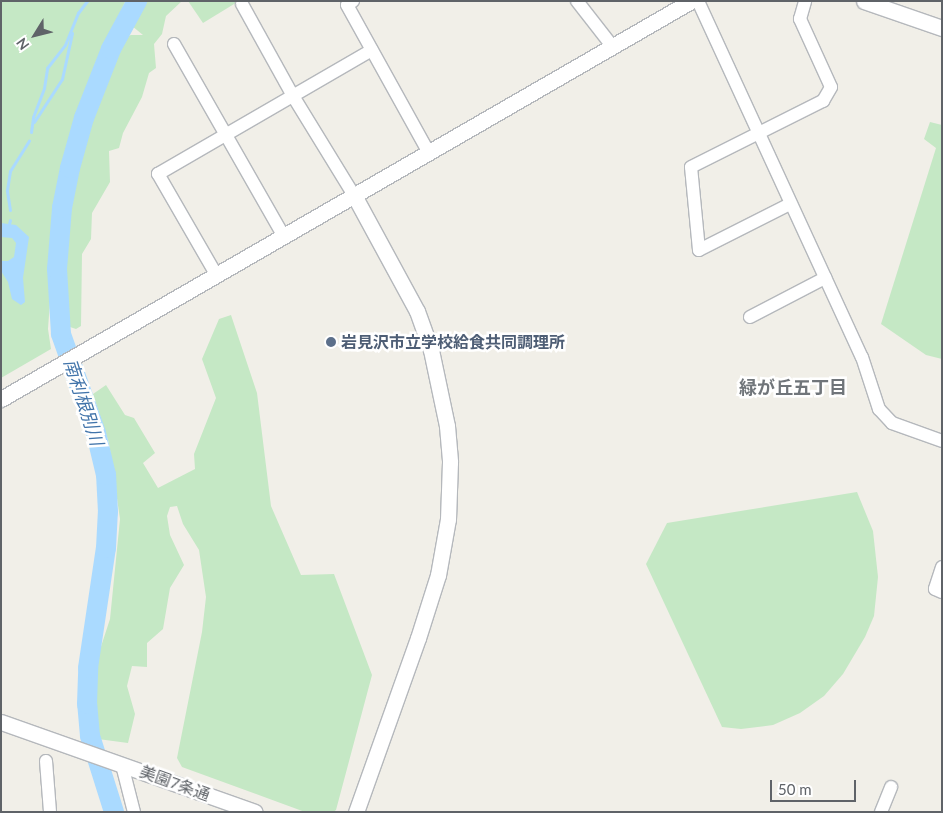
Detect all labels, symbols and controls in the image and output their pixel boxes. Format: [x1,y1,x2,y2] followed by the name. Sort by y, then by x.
[10,10,60,60] north arrow
[12,35,33,53] text: N
[341,332,565,352] place label: 岩見沢市立学校給食共同調理所
[325,336,337,348] marker: 岩見沢市立学校給食共同調理所
[60,356,108,448] water label: 南利根別川
[739,376,847,398] district label: 緑が丘五丁目
[137,761,213,805] street label: 美園7条通
[773,770,859,802] scale bar
[778,780,812,798] text: 50 m

